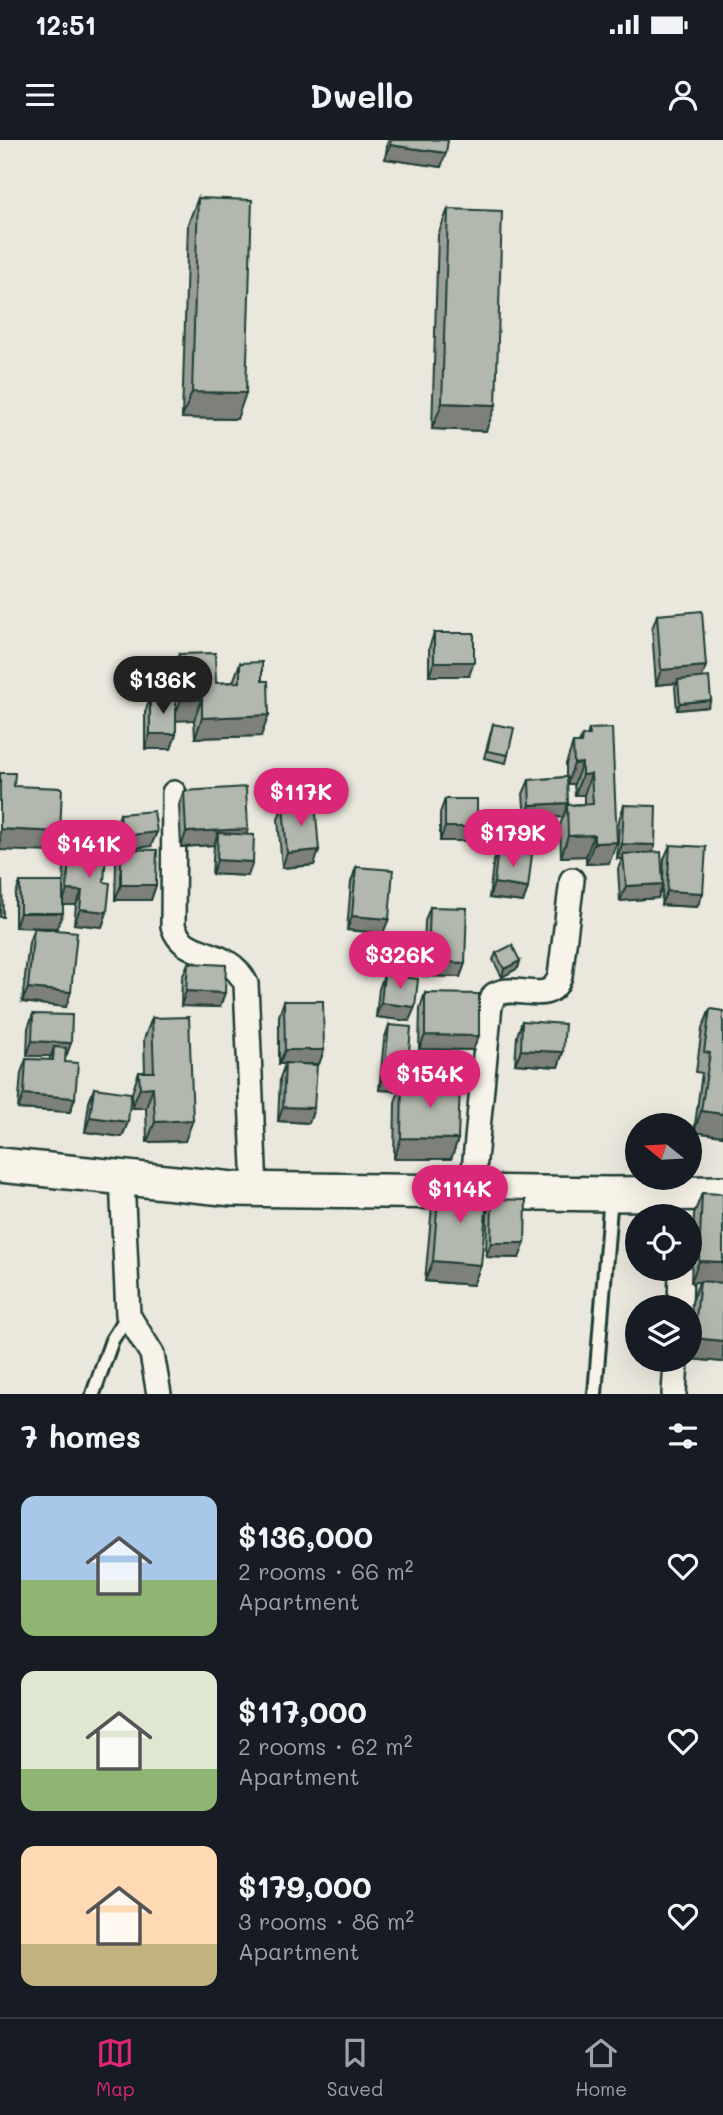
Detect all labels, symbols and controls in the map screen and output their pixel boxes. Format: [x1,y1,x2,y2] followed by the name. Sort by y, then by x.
[35,8,96,42] text: 12:51
[310,74,413,116] text: Dwello
[21,76,59,114] icon: menu
[664,76,702,114] icon: person
[114,656,212,716] pin: $136K
[129,664,197,694] text: $136K
[252,768,350,828] pin: $117K
[270,776,332,806] text: $117K
[464,810,562,869] pin: $179K
[480,817,546,847] text: $179K
[40,820,138,880] pin: $141K
[57,828,121,858] text: $141K
[351,932,449,991] pin: $326K
[365,939,435,969] text: $326K
[381,1051,479,1110] pin: $154K
[396,1058,464,1088] text: $154K
[625,1113,702,1190] north arrow
[625,1113,702,1372] map controls
[411,1166,509,1225] pin: $114K
[428,1173,492,1203] text: $114K
[625,1204,702,1281] button: locate
[625,1295,702,1372] button: layers
[21,1416,141,1456] text: 7 homes
[664,1417,702,1455] icon: filters
[238,1516,373,1556] text: $136,000
[77,1524,161,1608] icon: home
[664,1547,702,1585] icon: heart
[238,1556,413,1586] text: 2 rooms · 66 m²
[238,1586,360,1616] text: Apartment
[238,1691,367,1731] text: $117,000
[77,1699,161,1783] icon: home
[664,1722,702,1760] icon: heart
[238,1731,412,1761] text: 2 rooms · 62 m²
[238,1761,360,1791] text: Apartment
[238,1866,372,1906] text: $179,000
[77,1874,161,1958] icon: home
[664,1897,702,1935] icon: heart
[238,1906,414,1936] text: 3 rooms · 86 m²
[238,1936,360,1966] text: Apartment
[96,2034,135,2101] tab: Map
[327,2034,383,2101] tab: Saved
[575,2034,627,2101] tab: Home

